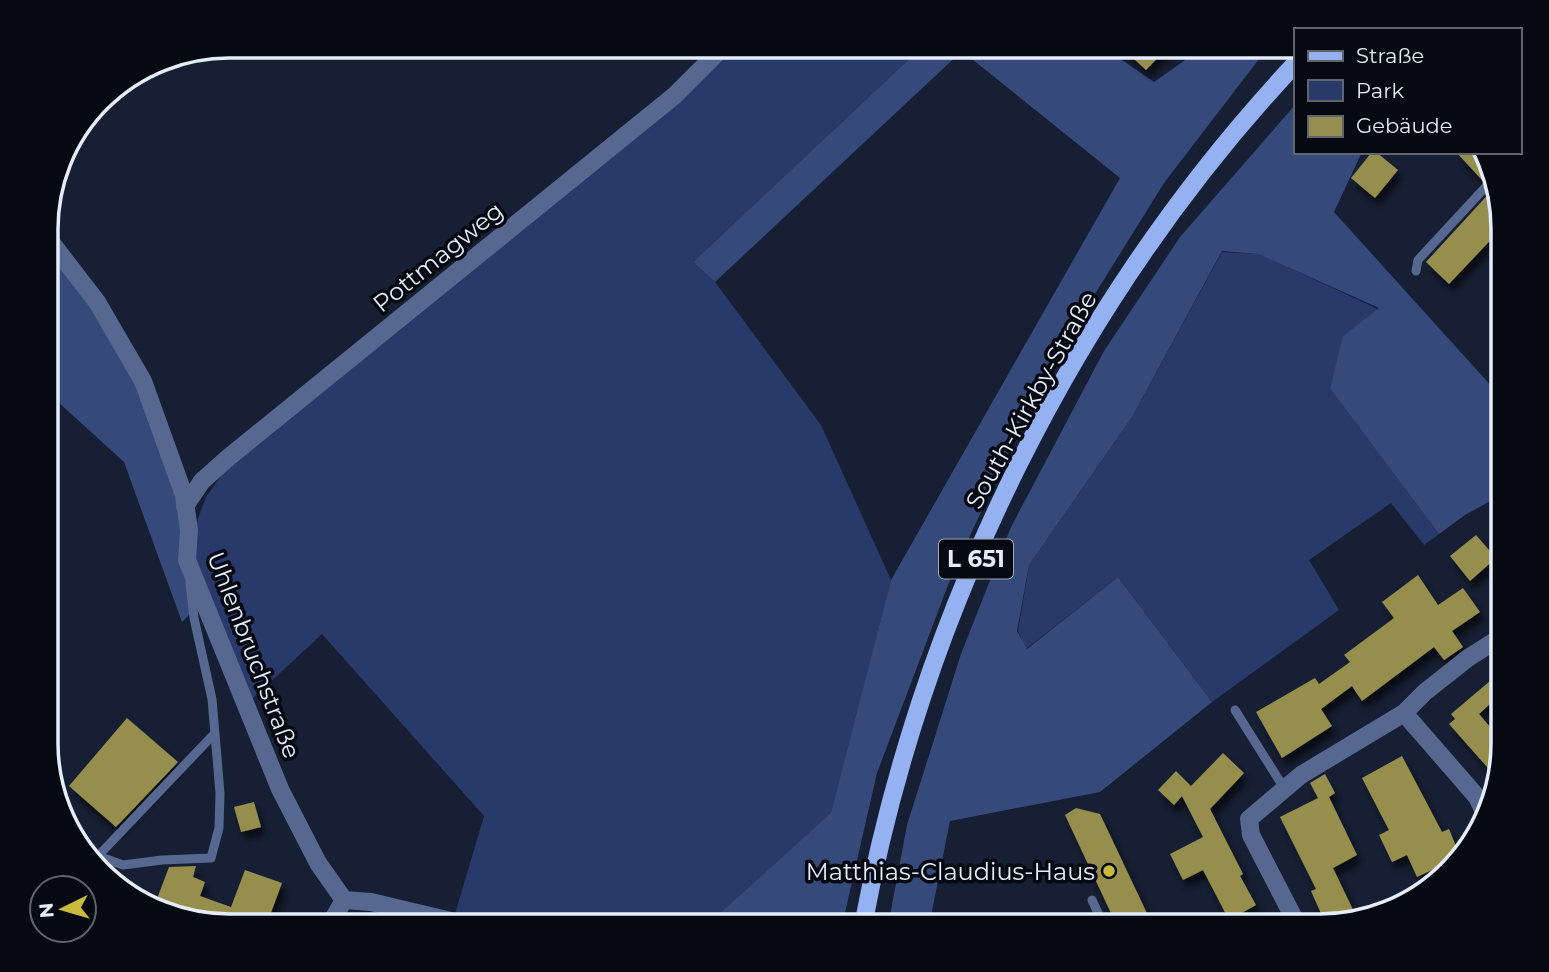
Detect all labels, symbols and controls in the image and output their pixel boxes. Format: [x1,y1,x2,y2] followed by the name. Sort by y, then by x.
[1294,28,1521,154] legend
[1356,43,1424,68] text: Straße
[1356,78,1404,103] text: Park
[1356,113,1453,138] text: Gebäude
[367,196,509,318] street label: Pottmagweg
[959,286,1103,514] street label: South-Kirkby-Straße
[939,540,1013,579] road number: L 651
[201,548,307,762] street label: Uhlenbruchstraße
[806,857,1095,886] place label: Matthias-Claudius-Haus
[1101,863,1117,879] marker: Matthias-Claudius-Haus
[28,874,98,944] north arrow
[34,902,59,919] text: N

